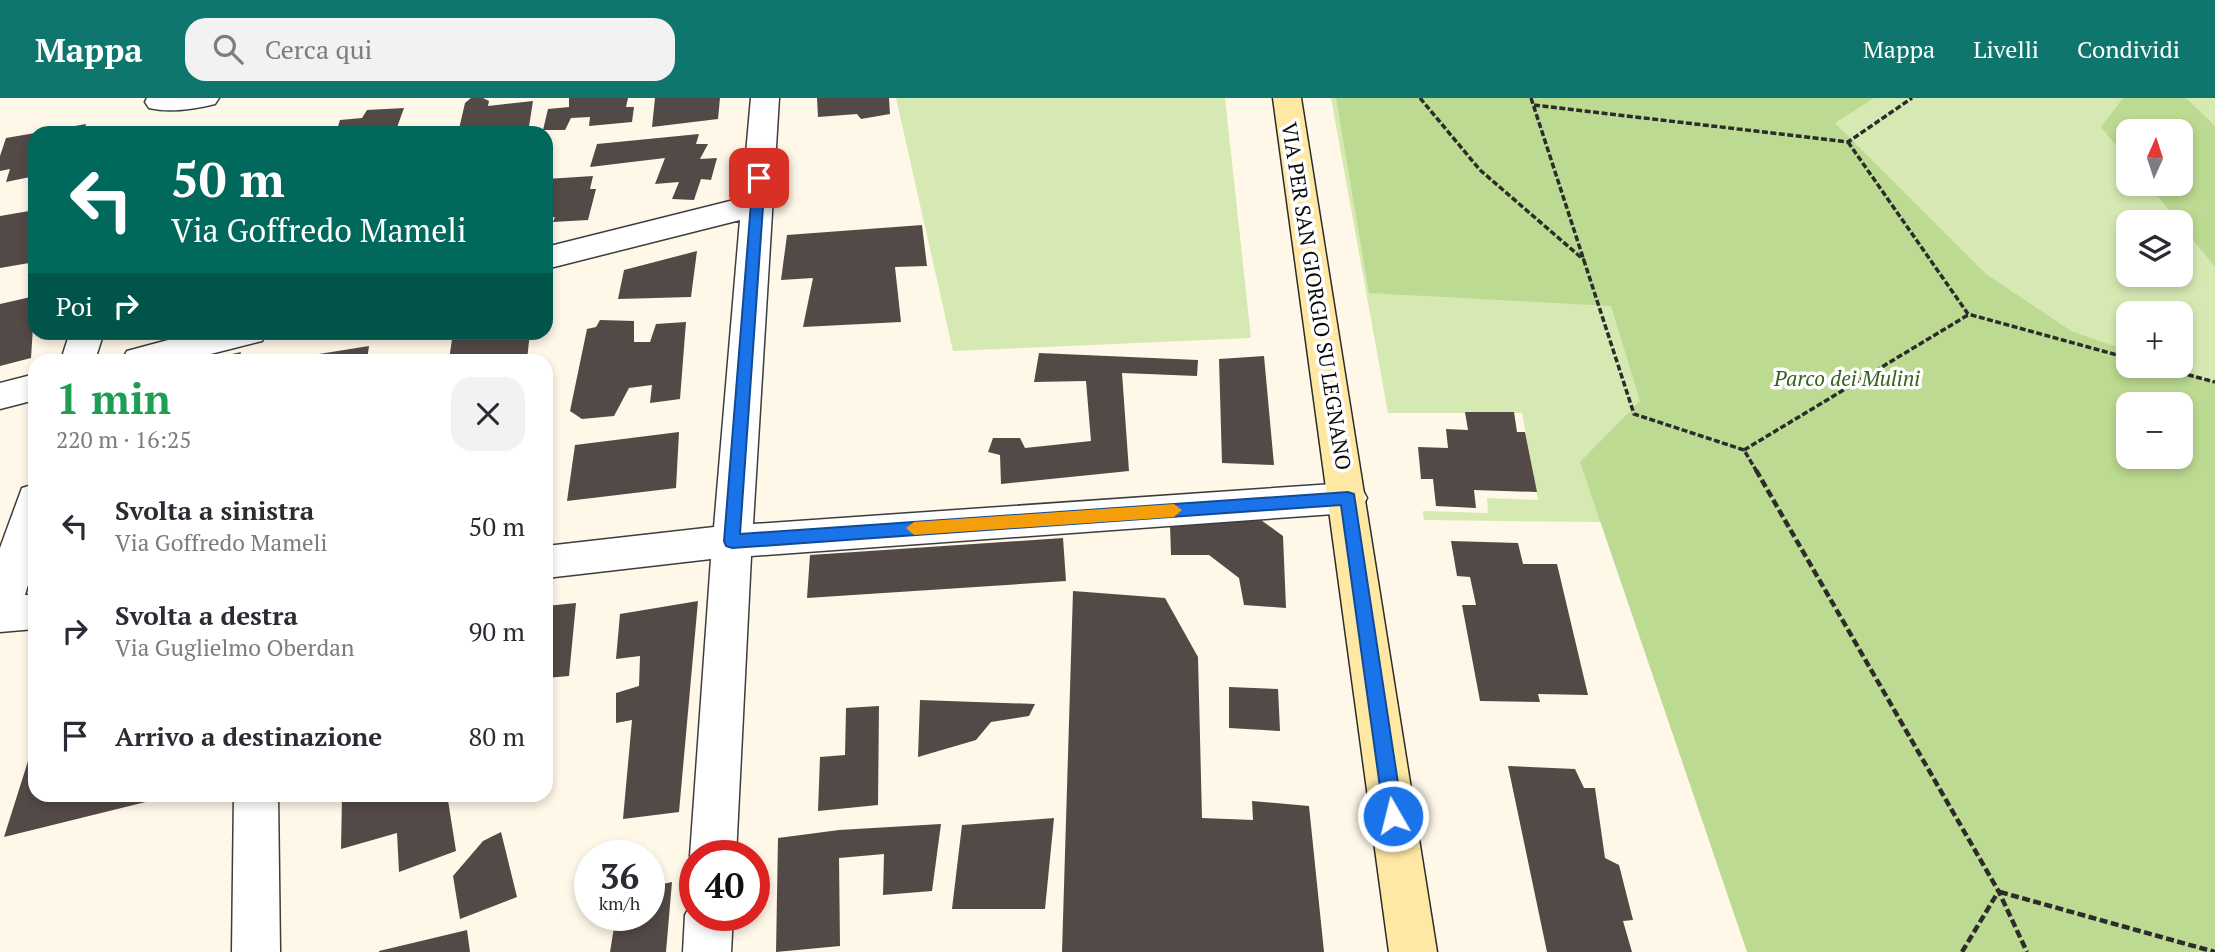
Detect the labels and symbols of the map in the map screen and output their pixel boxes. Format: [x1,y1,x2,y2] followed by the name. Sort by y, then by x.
[2116,119,2193,196] north arrow
[1276,120,1358,472] street label: VIA PER SAN GIORGIO SU LEGNANO
[729,148,789,208] pin
[1773,364,1920,392] park label: Parco dei Mulini
[1356,779,1430,853] position arrow
[679,840,770,931] speed limit sign: 40

